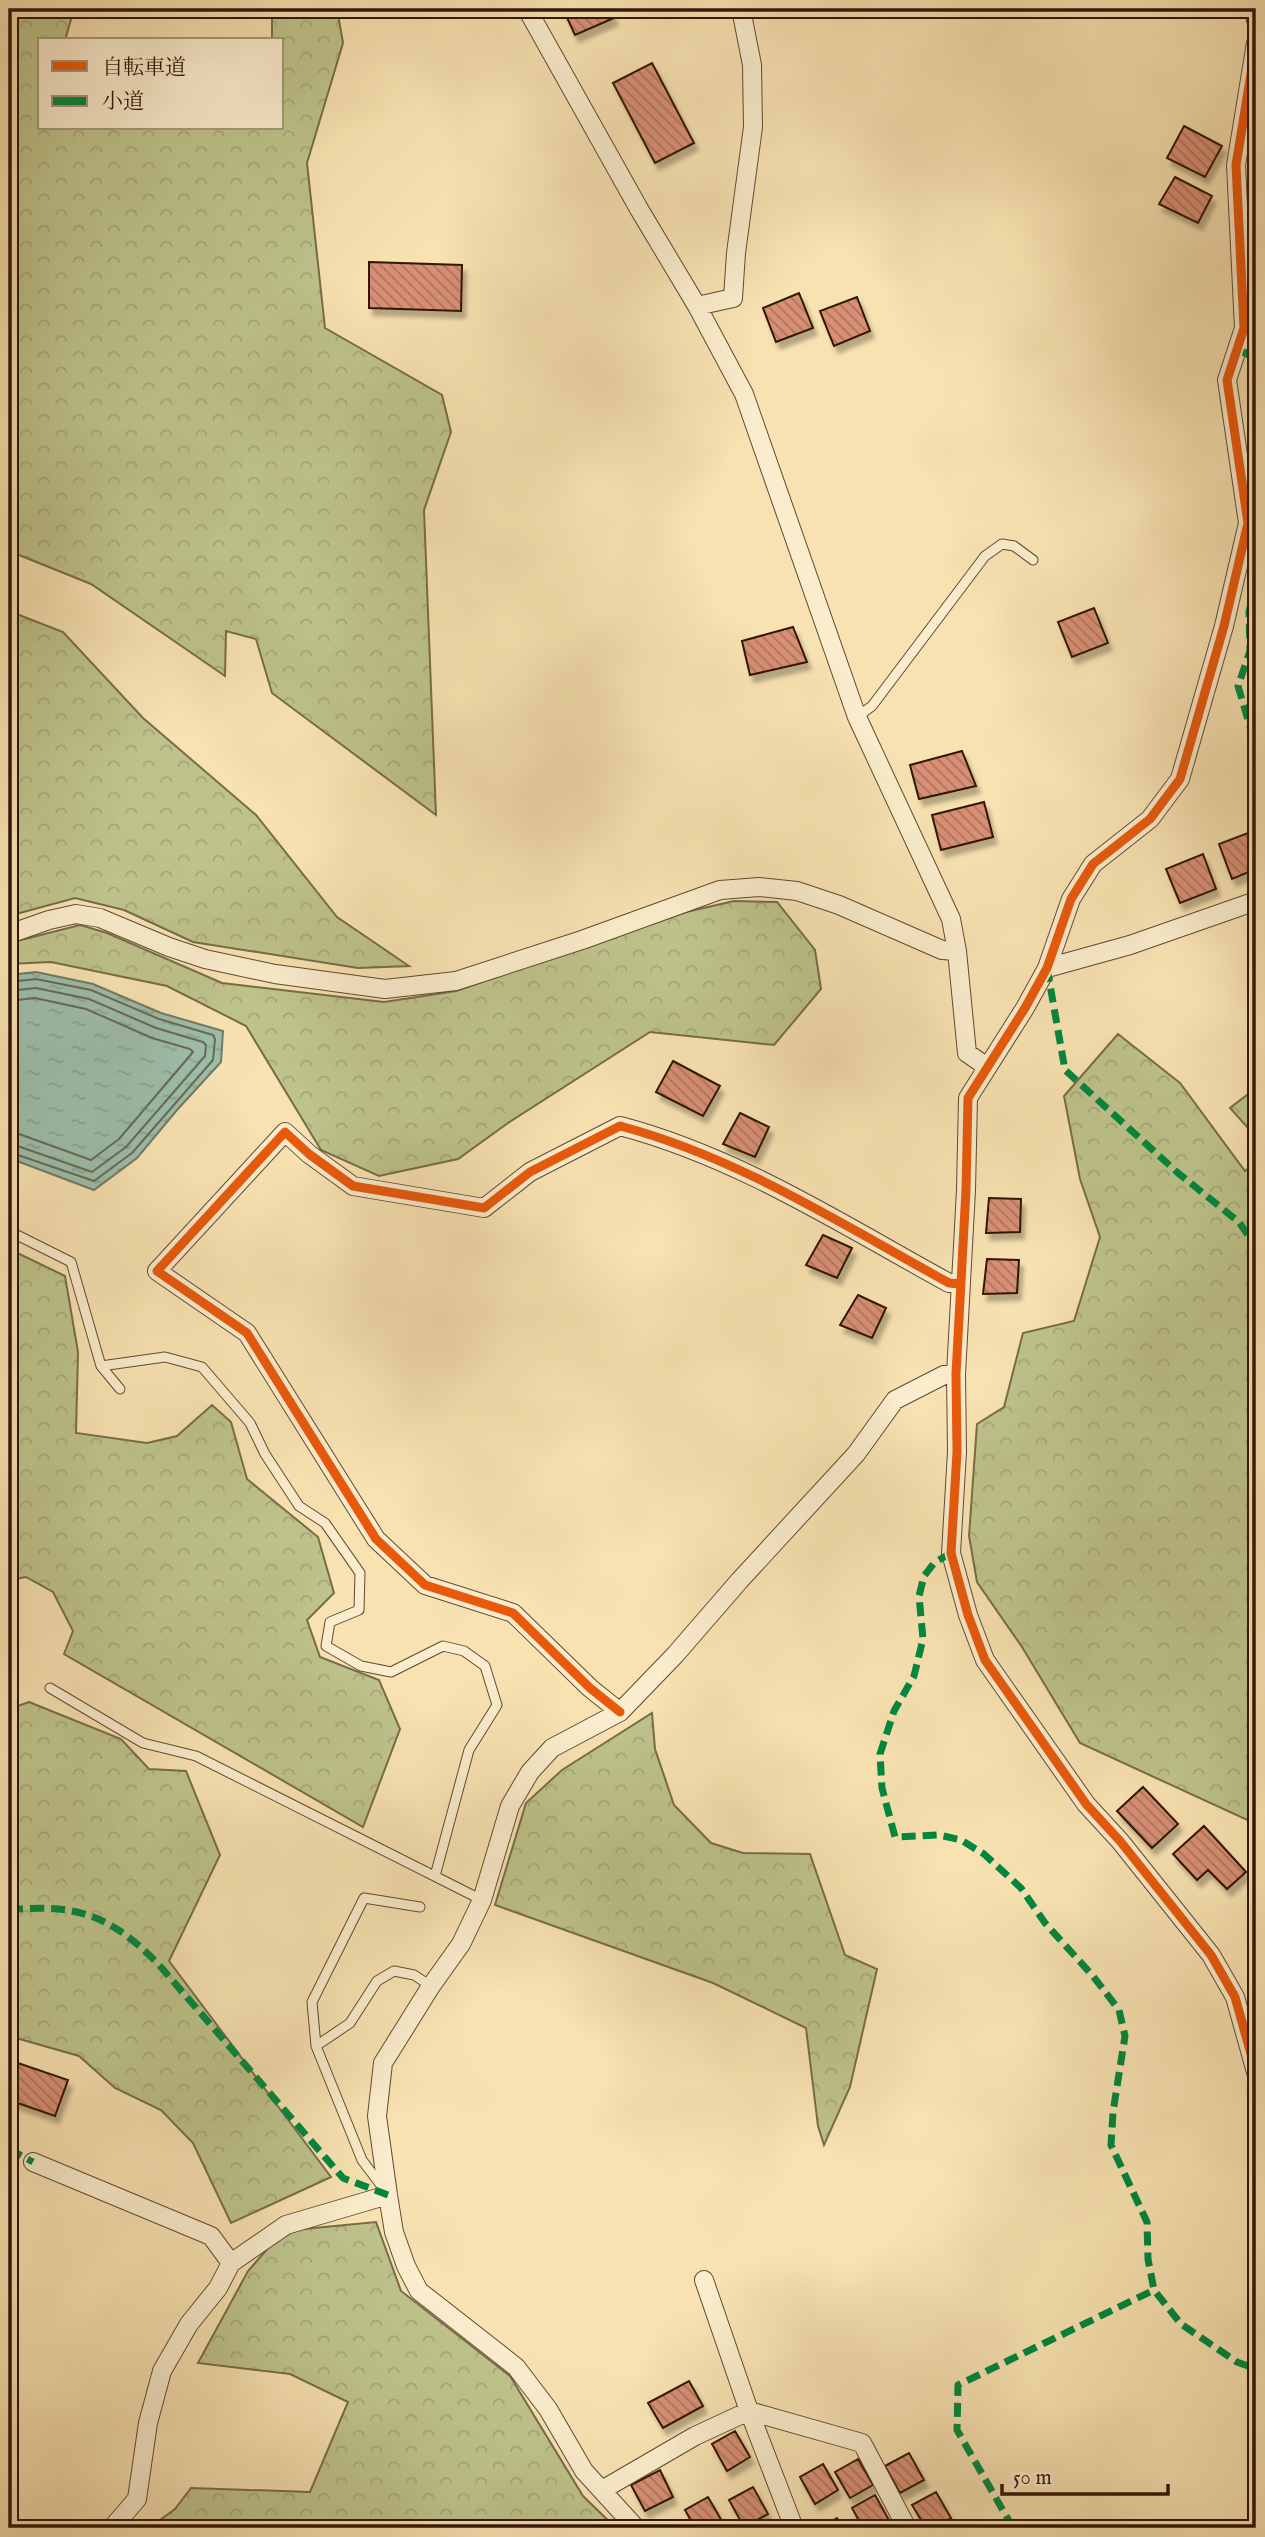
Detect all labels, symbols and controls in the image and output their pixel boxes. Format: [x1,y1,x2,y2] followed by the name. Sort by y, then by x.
[38,38,284,130] legend
[102,55,186,82] text: 自転車道
[102,89,144,116] text: 小道
[1002,2453,1169,2497] scale bar
[1013,2465,1052,2492] text: 50 m

